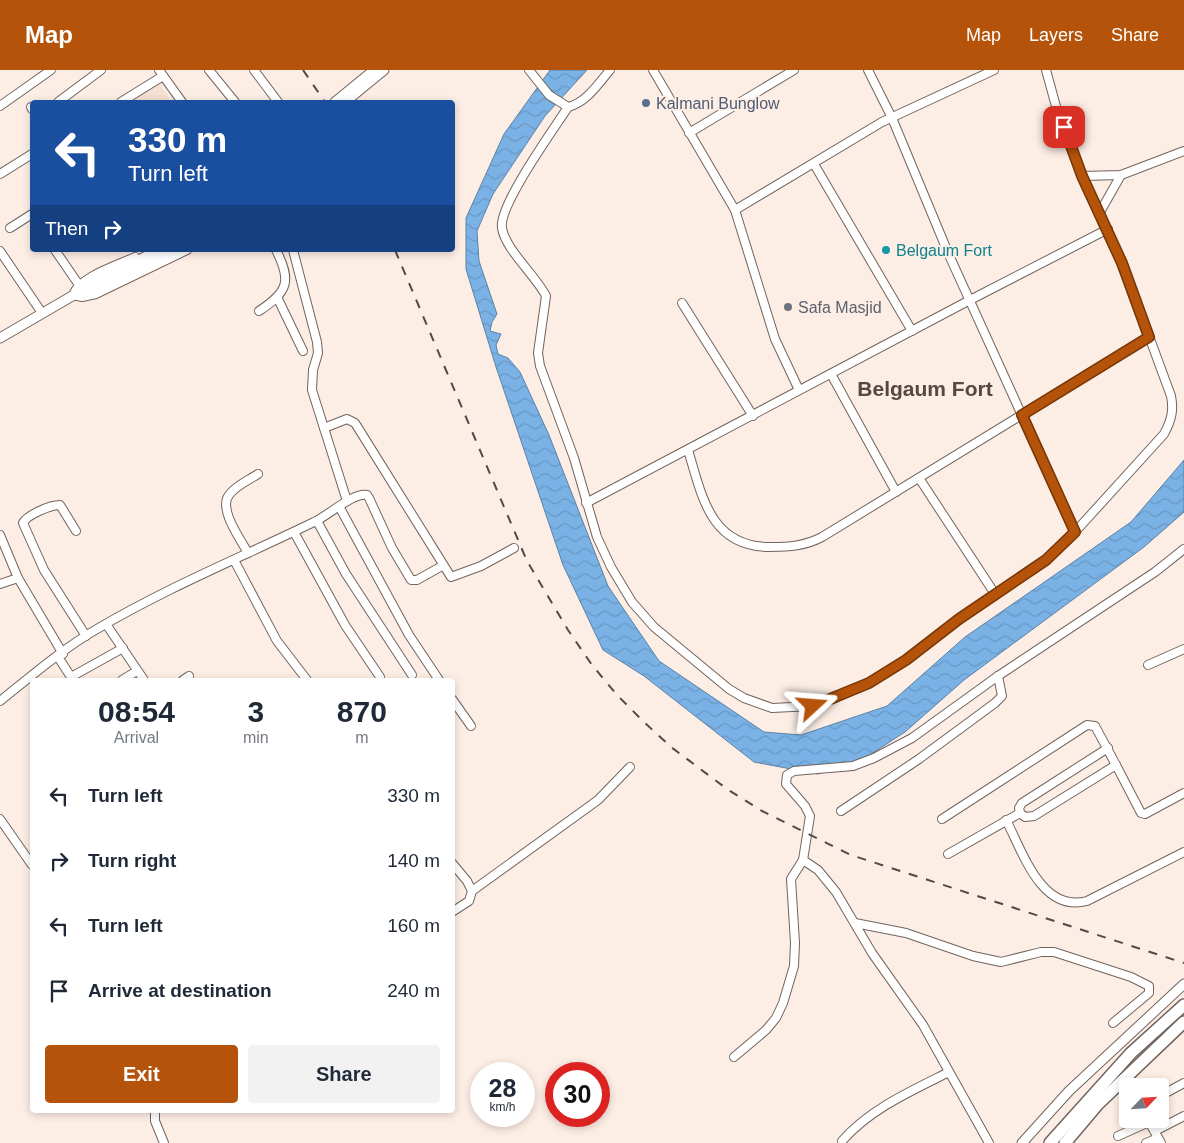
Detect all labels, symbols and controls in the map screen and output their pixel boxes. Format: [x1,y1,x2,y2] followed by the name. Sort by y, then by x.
[25,21,73,48] text: Map
[966,25,1001,45] text: Map
[1029,25,1083,45] text: Layers
[1111,25,1159,45] text: Share
[656,95,780,112] place label: Kalmani Bunglow
[640,97,652,109] marker: Kalmani Bunglow
[1043,106,1085,148] pin
[1050,113,1078,141] icon: arrive
[45,120,110,185] icon: left
[128,120,227,159] text: 330 m
[128,161,208,186] text: Turn left
[98,215,126,243] icon: right
[45,218,88,239] text: Then
[896,242,993,259] place label: Belgaum Fort
[880,244,892,256] marker: Belgaum Fort
[798,299,882,316] place label: Safa Masjid
[782,301,794,313] marker: Safa Masjid
[857,377,993,400] district label: Belgaum Fort
[786,679,838,731] position arrow
[98,695,175,728] text: 08:54
[247,695,264,728] text: 3
[337,695,387,728] text: 870
[114,729,159,746] text: Arrival
[243,729,269,746] text: min
[355,729,368,746] text: m
[45,782,73,810] icon: left
[88,785,163,806] text: Turn left
[387,785,440,806] text: 330 m
[45,847,73,875] icon: right
[88,850,176,871] text: Turn right
[387,850,440,871] text: 140 m
[45,912,73,940] icon: left
[88,915,163,936] text: Turn left
[387,915,440,936] text: 160 m
[45,977,73,1005] icon: arrive
[88,980,272,1001] text: Arrive at destination
[387,980,440,1001] text: 240 m
[45,1045,238,1103] button: Exit
[248,1045,440,1103] button: Share
[545,1062,610,1127] speed limit sign: 30
[489,1074,516,1102] text: 28
[1119,1078,1169,1128] north arrow
[1119,1078,1169,1128] map controls
[489,1100,516,1114] text: km/h

